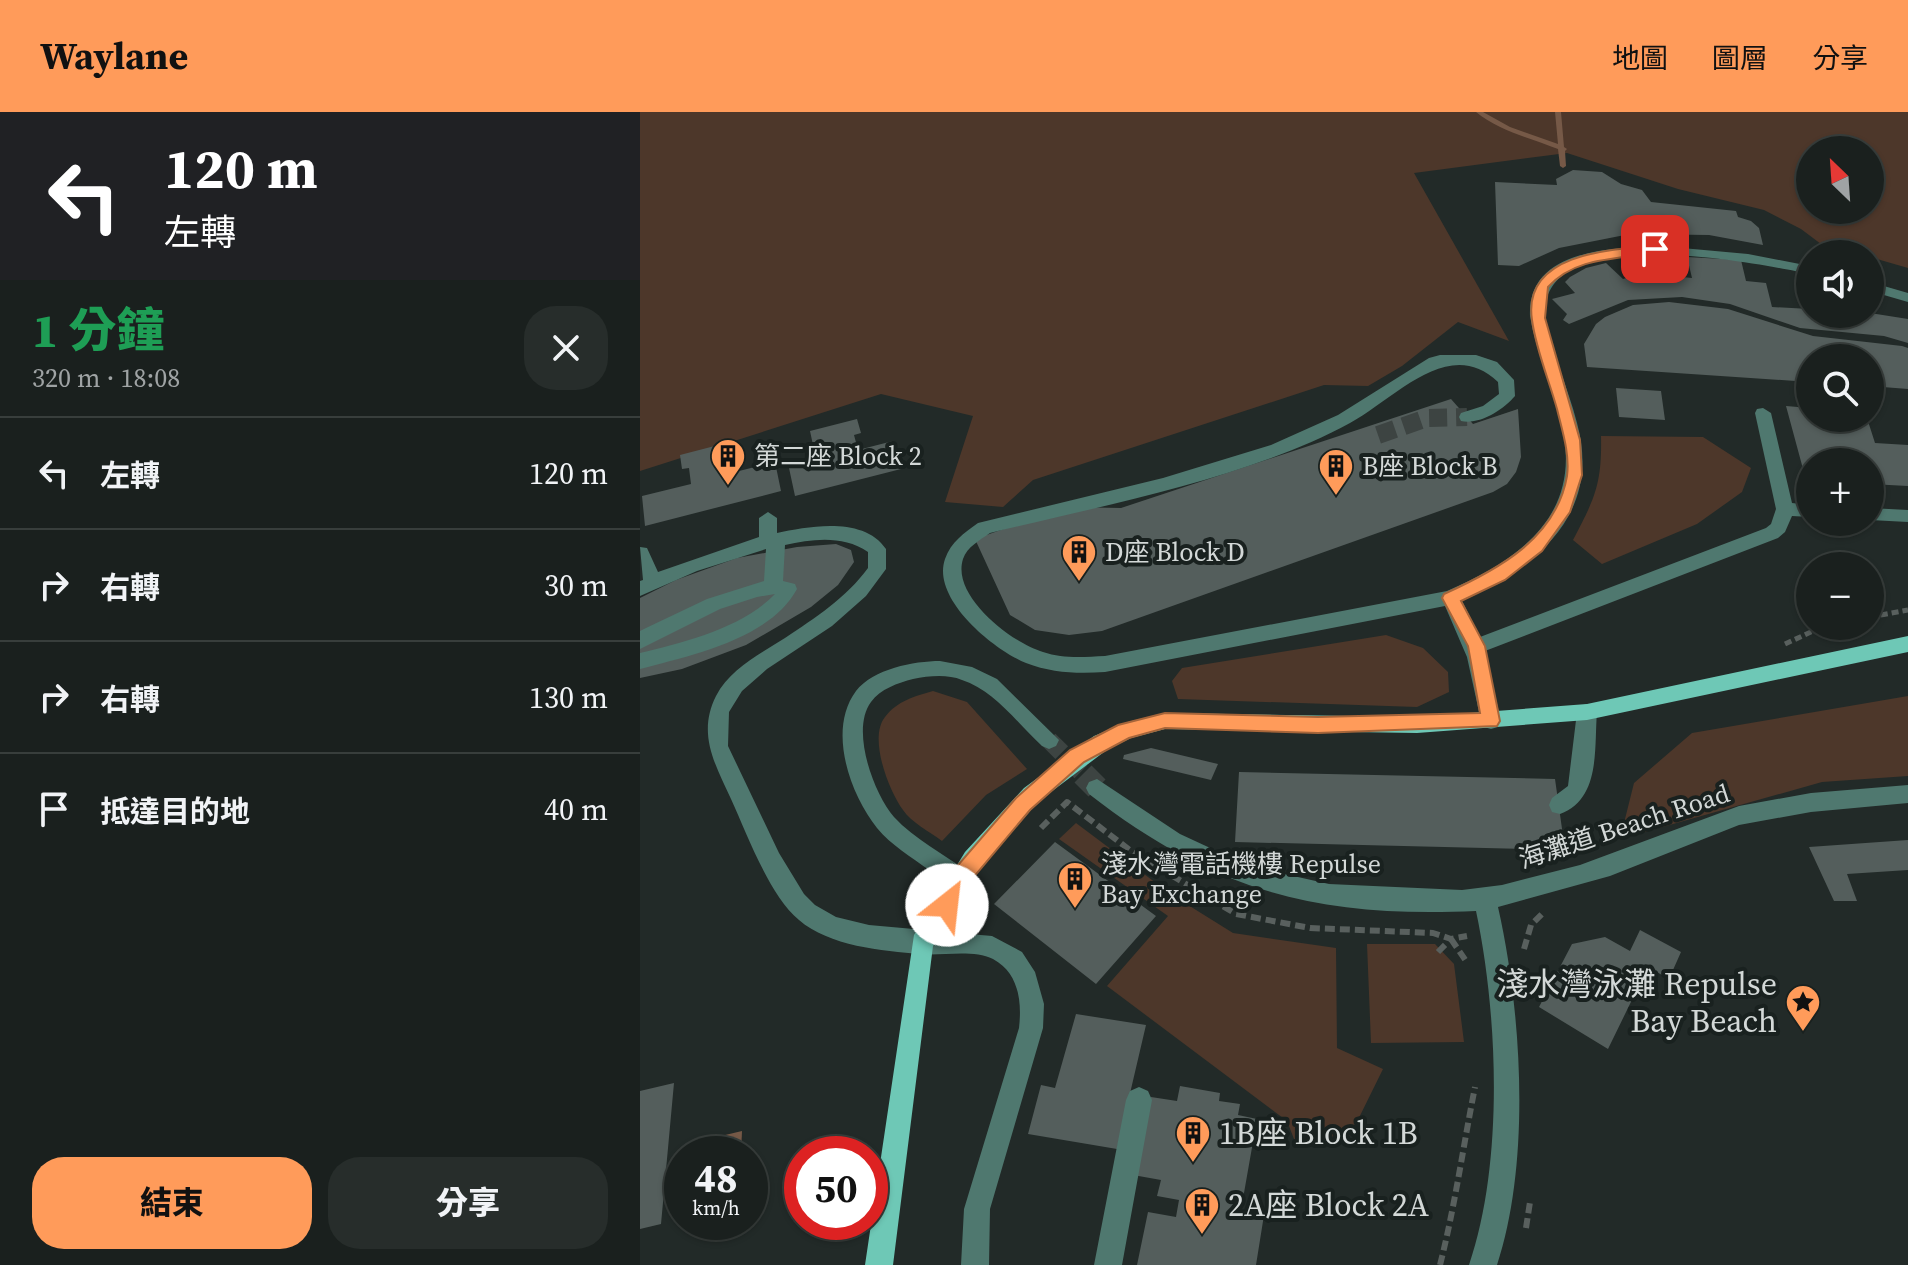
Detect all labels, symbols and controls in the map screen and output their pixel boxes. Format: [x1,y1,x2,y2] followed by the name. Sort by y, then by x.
[40,30,188,82] text: Waylane
[1612,39,1668,77] text: 地圖
[1712,39,1768,77] text: 圖層
[1812,39,1868,77] text: 分享
[164,130,318,207] text: 120 m
[1796,136,1884,224] north arrow
[1796,136,1884,640] map controls
[32,144,136,248] icon: left
[164,208,236,257] text: 左轉
[1621,215,1689,283] pin
[1633,227,1677,271] icon: arrive
[1796,240,1884,328] button: sound
[32,297,165,363] text: 1 分鐘
[524,306,608,390] button: close
[1796,344,1884,432] button: search
[32,360,180,396] text: 320 m · 18:08
[709,437,747,487] building icon: 第二座 Block 2
[754,438,922,474] place label: 第二座 Block 2
[1317,447,1355,497] building icon: B座 Block B
[1362,448,1498,484] place label: B座 Block B
[1796,448,1884,536] button: +
[32,451,76,495] icon: left
[529,453,608,494] text: 120 m
[100,455,160,496] text: 左轉
[1060,533,1098,583] building icon: D座 Block D
[1105,534,1245,570] place label: D座 Block D
[1796,552,1884,640] button: −
[32,563,76,607] icon: right
[544,565,608,606] text: 30 m
[100,567,160,608] text: 右轉
[32,675,76,719] icon: right
[529,677,608,718] text: 130 m
[100,679,160,720] text: 右轉
[1514,775,1734,877] street label: 海灘道 Beach Road
[32,787,76,831] icon: arrive
[544,789,608,830] text: 40 m
[100,791,250,832] text: 抵達目的地
[1101,846,1381,912] place label: 淺水灣電話機樓 Repulse Bay Exchange
[1056,860,1094,910] building icon: 淺水灣電話機樓 Repulse Bay Exchange
[905,863,989,947] position arrow
[1496,962,1777,1043] place label: 淺水灣泳灘 Repulse Bay Beach
[1784,983,1822,1033] place icon: 淺水灣泳灘 Repulse Bay Beach
[1219,1111,1418,1155] place label: 1B座 Block 1B
[1174,1114,1212,1164] building icon: 1B座 Block 1B
[784,1136,888,1240] speed limit sign: 50
[694,1151,738,1205] text: 48
[32,1157,312,1249] button: 結束
[328,1157,608,1249] button: 分享
[1228,1183,1429,1227] place label: 2A座 Block 2A
[1183,1186,1221,1236] building icon: 2A座 Block 2A
[692,1194,740,1222] text: km/h

